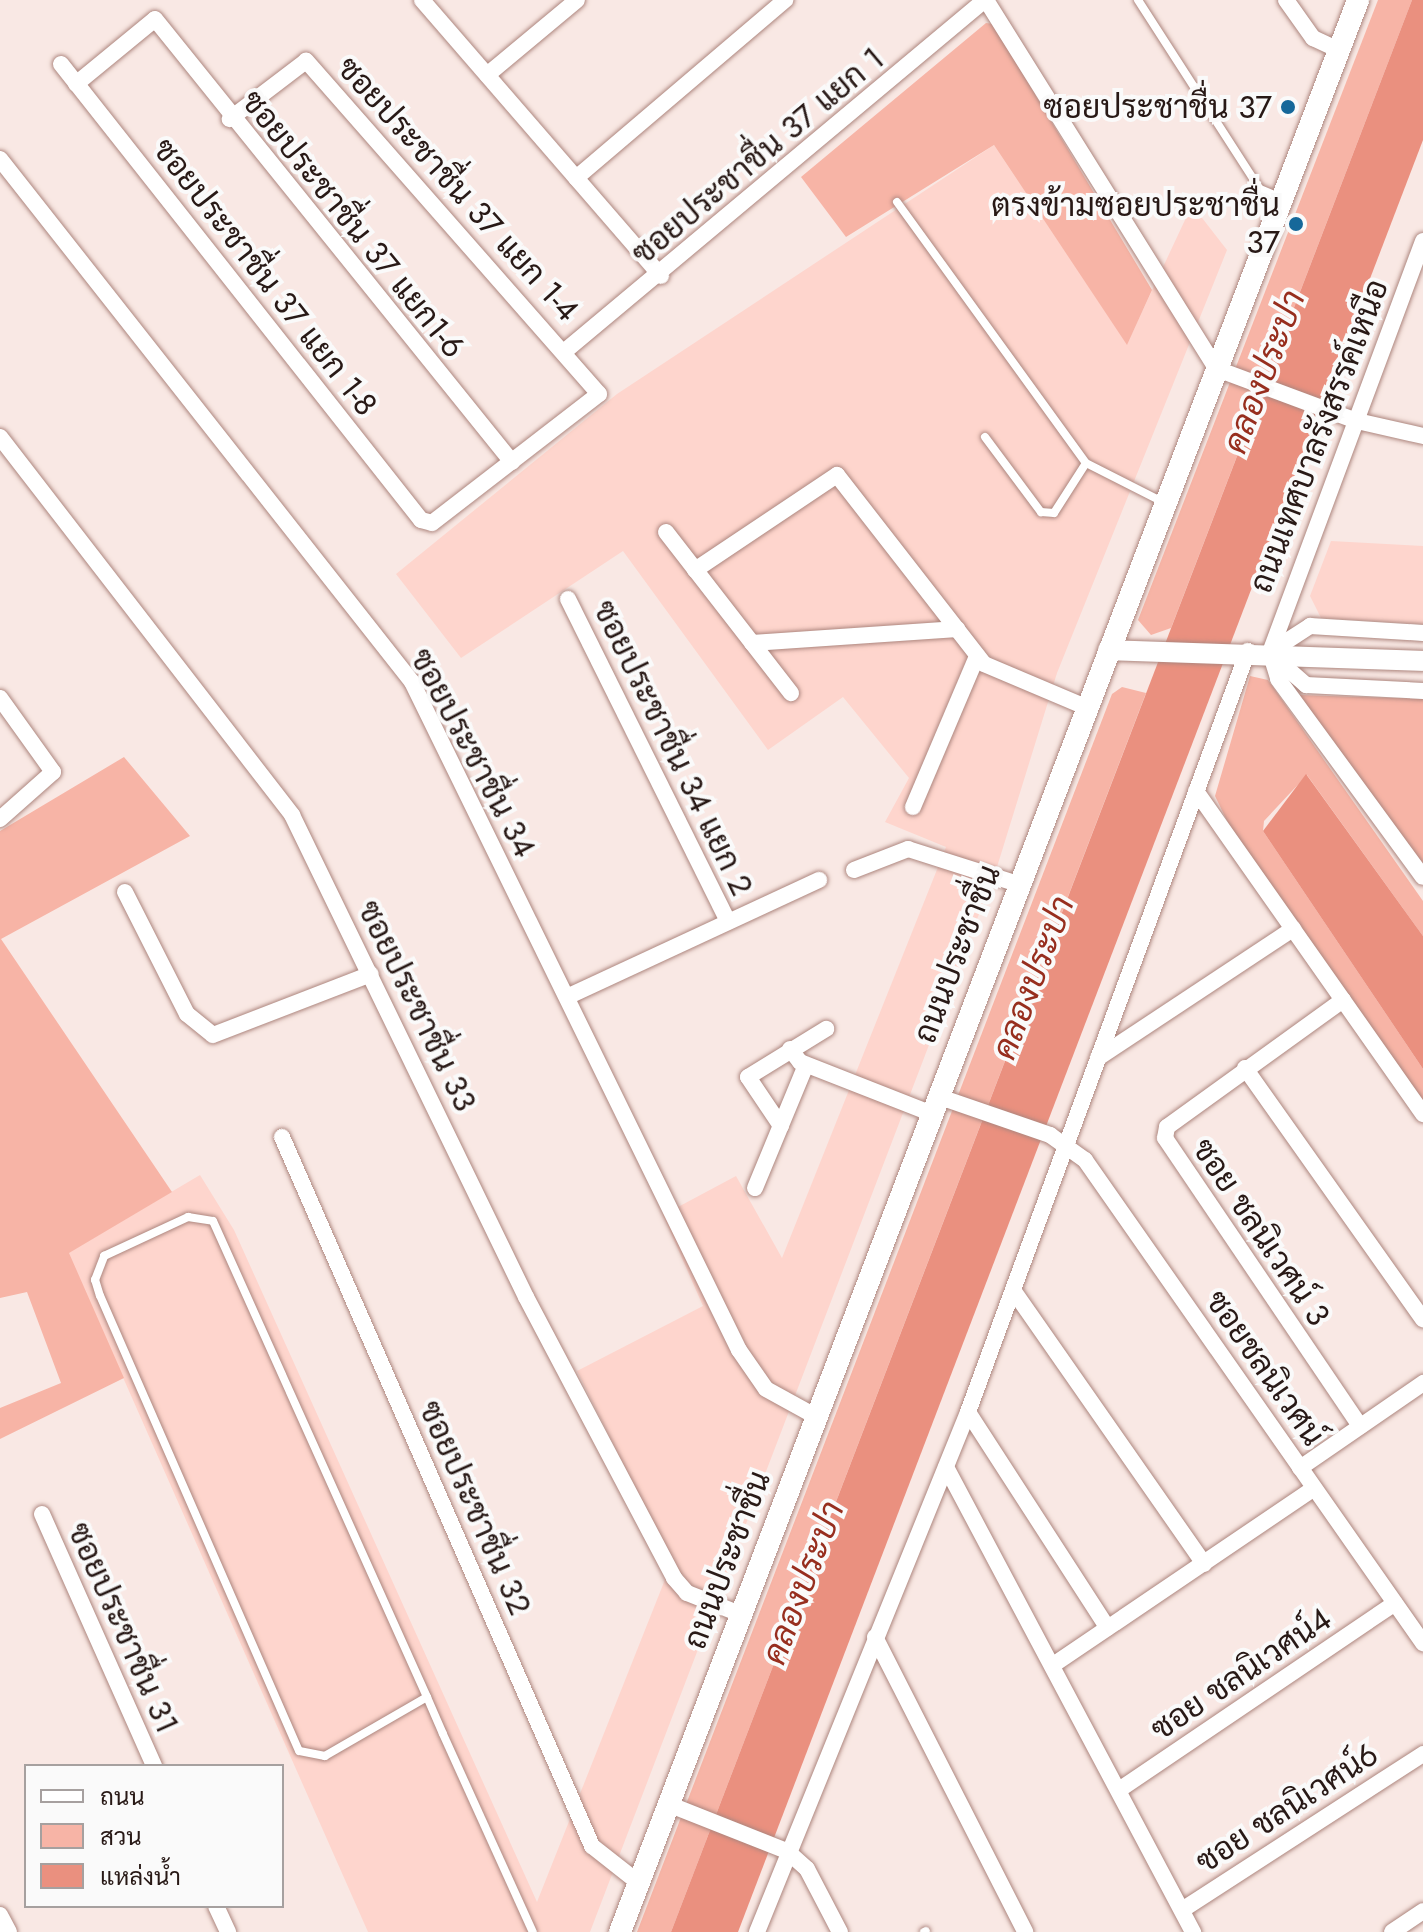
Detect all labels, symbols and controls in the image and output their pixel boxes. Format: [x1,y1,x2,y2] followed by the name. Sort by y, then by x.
[624,39,892,273] street label: ซอยประชาชื่น 37 แยก 1
[329,49,587,329] street label: ซอยประชาชื่น 37 แยก 1-4
[233,83,473,365] street label: ซอยประชาชื่น 37 แยก1-6
[1044,88,1272,126] place label: ซอยประชาชื่น 37
[1279,98,1297,116] marker: ซอยประชาชื่น 37
[145,131,385,423] street label: ซอยประชาชื่น 37 แยก 1-8
[991,187,1280,262] place label: ตรงข้ามซอยประชาชื่น 37
[1287,215,1305,233] marker: ตรงข้ามซอยประชาชื่น 37
[1241,274,1397,598] street label: ถนนเทศบาลรังสรรค์เหนือ
[1214,285,1314,459] water label: คลองประปา
[585,594,761,902] street label: ซอยประชาชื่น 34 แยก 2
[402,642,544,864] street label: ซอยประชาชื่น 34
[905,860,1009,1048] street label: ถนนประชาชื่น
[983,891,1083,1065] water label: คลองประปา
[349,894,485,1118] street label: ซอยประชาชื่น 33
[1184,1131,1338,1333] street label: ซอย ชลนิเวศน์ 3
[1197,1283,1333,1453] street label: ซอยชลนิเวศน์
[411,1395,539,1621] street label: ซอยประชาชื่น 32
[675,1466,779,1654] street label: ถนนประชาชื่น
[753,1496,853,1670] water label: คลองประปา
[59,1517,187,1739] street label: ซอยประชาชื่น 31
[1143,1600,1339,1748] street label: ซอย ชลนิเวศน์4
[1189,1735,1385,1881] street label: ซอย ชลนิเวศน์6
[24,1764,284,1908] legend
[100,1779,145,1814] text: ถนน
[100,1819,142,1854] text: สวน
[100,1859,181,1894] text: แหล่งน้ำ

